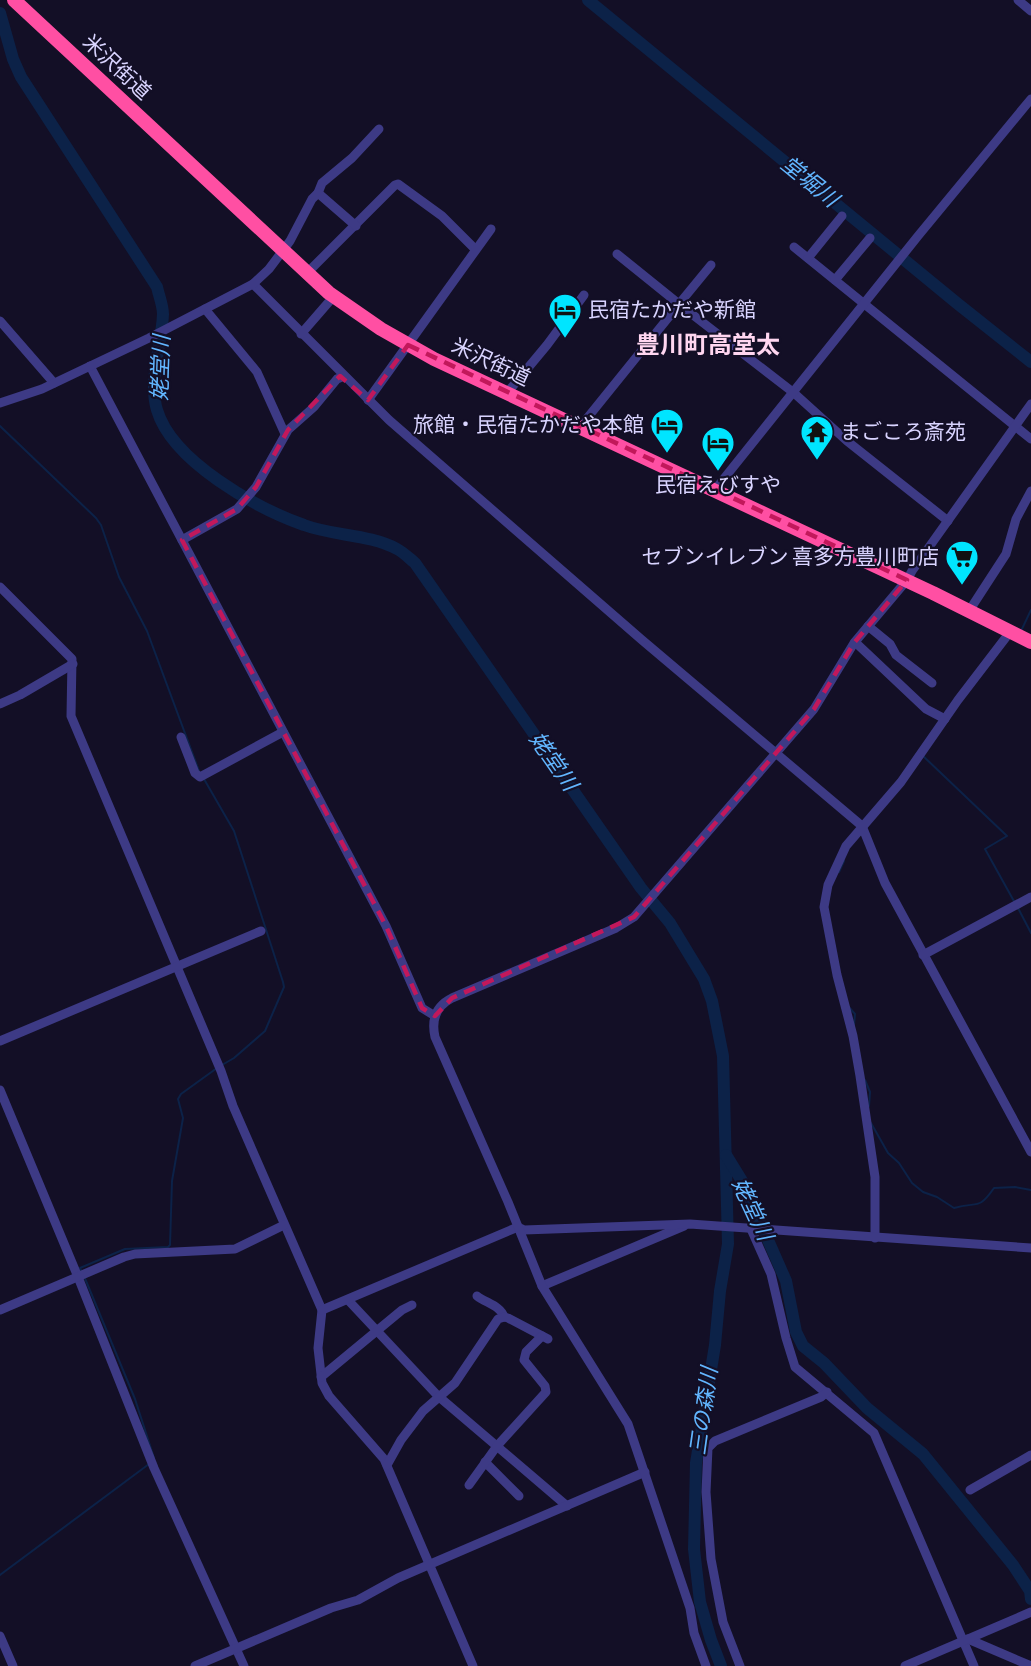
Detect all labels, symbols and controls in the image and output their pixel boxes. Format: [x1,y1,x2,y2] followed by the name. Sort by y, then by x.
[79,30,155,104] street label: 米沢街道
[777,152,844,212] water label: 堂堀川
[547,292,583,339] hotel icon: 民宿たかだや新館
[588,299,756,321] place label: 民宿たかだや新館
[636,332,780,358] district label: 豊川町高堂太
[148,333,173,401] water label: 姥堂川
[448,334,534,390] street label: 米沢街道
[649,407,685,454] hotel icon: 旅館・民宿たかだや本館
[413,414,644,436] place label: 旅館・民宿たかだや本館
[799,414,835,461] temple icon: まごころ斎苑
[840,421,966,443] place label: まごころ斎苑
[700,425,736,472] hotel icon: 民宿えびすや
[655,474,781,496] place label: 民宿えびすや
[944,539,980,586] supermarket icon: セブンイレブン 喜多方豊川町店
[642,545,939,568] place label: セブンイレブン 喜多方豊川町店
[525,728,583,797] water label: 姥堂川
[728,1174,778,1246] water label: 姥堂川
[686,1364,721,1456] water label: 三の森川

